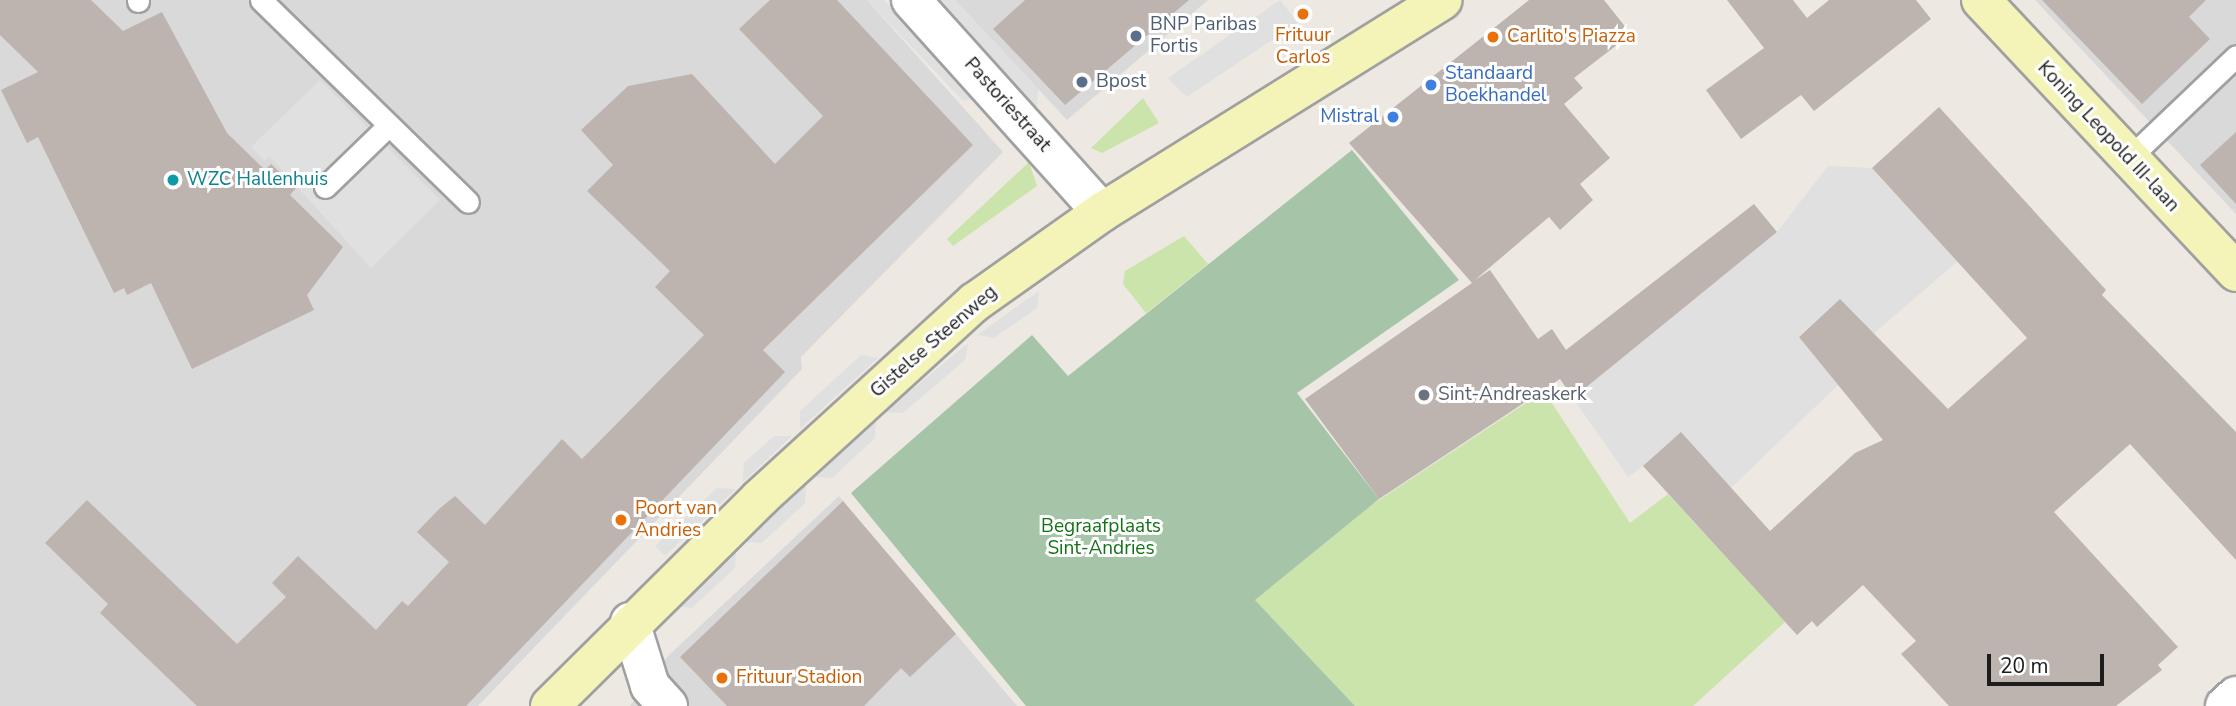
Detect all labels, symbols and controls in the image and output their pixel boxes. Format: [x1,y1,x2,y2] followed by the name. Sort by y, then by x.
[1295,6,1311,22] marker: Frituur Carlos
[1150,14,1257,58] place label: BNP Paribas Fortis
[1275,25,1331,69] place label: Frituur Carlos
[1507,26,1636,48] place label: Carlito's Piazza
[1128,28,1144,44] marker: BNP Paribas Fortis
[1485,29,1501,45] marker: Carlito's Piazza
[959,53,1055,157] street label: Pastoriestraat
[2032,57,2184,217] street label: Koning Leopold III-laan
[1445,63,1546,107] place label: Standaard Boekhandel
[1096,71,1146,93] place label: Bpost
[1074,74,1090,90] marker: Bpost
[1423,77,1439,93] marker: Standaard Boekhandel
[1320,106,1379,128] place label: Mistral
[1385,109,1401,125] marker: Mistral
[187,169,328,191] place label: WZC Hallenhuis
[165,172,181,188] marker: WZC Hallenhuis
[866,281,1002,403] street label: Gistelse Steenweg
[1438,384,1586,406] place label: Sint-Andreaskerk
[1416,387,1432,403] marker: Sint-Andreaskerk
[635,498,717,542] place label: Poort van Andries
[613,512,629,528] marker: Poort van Andries
[1041,516,1161,560] park label: Begraafplaats Sint-Andries
[1991,640,2108,684] scale bar
[2000,652,2049,680] text: 20 m
[736,667,862,689] place label: Frituur Stadion
[714,670,730,686] marker: Frituur Stadion

